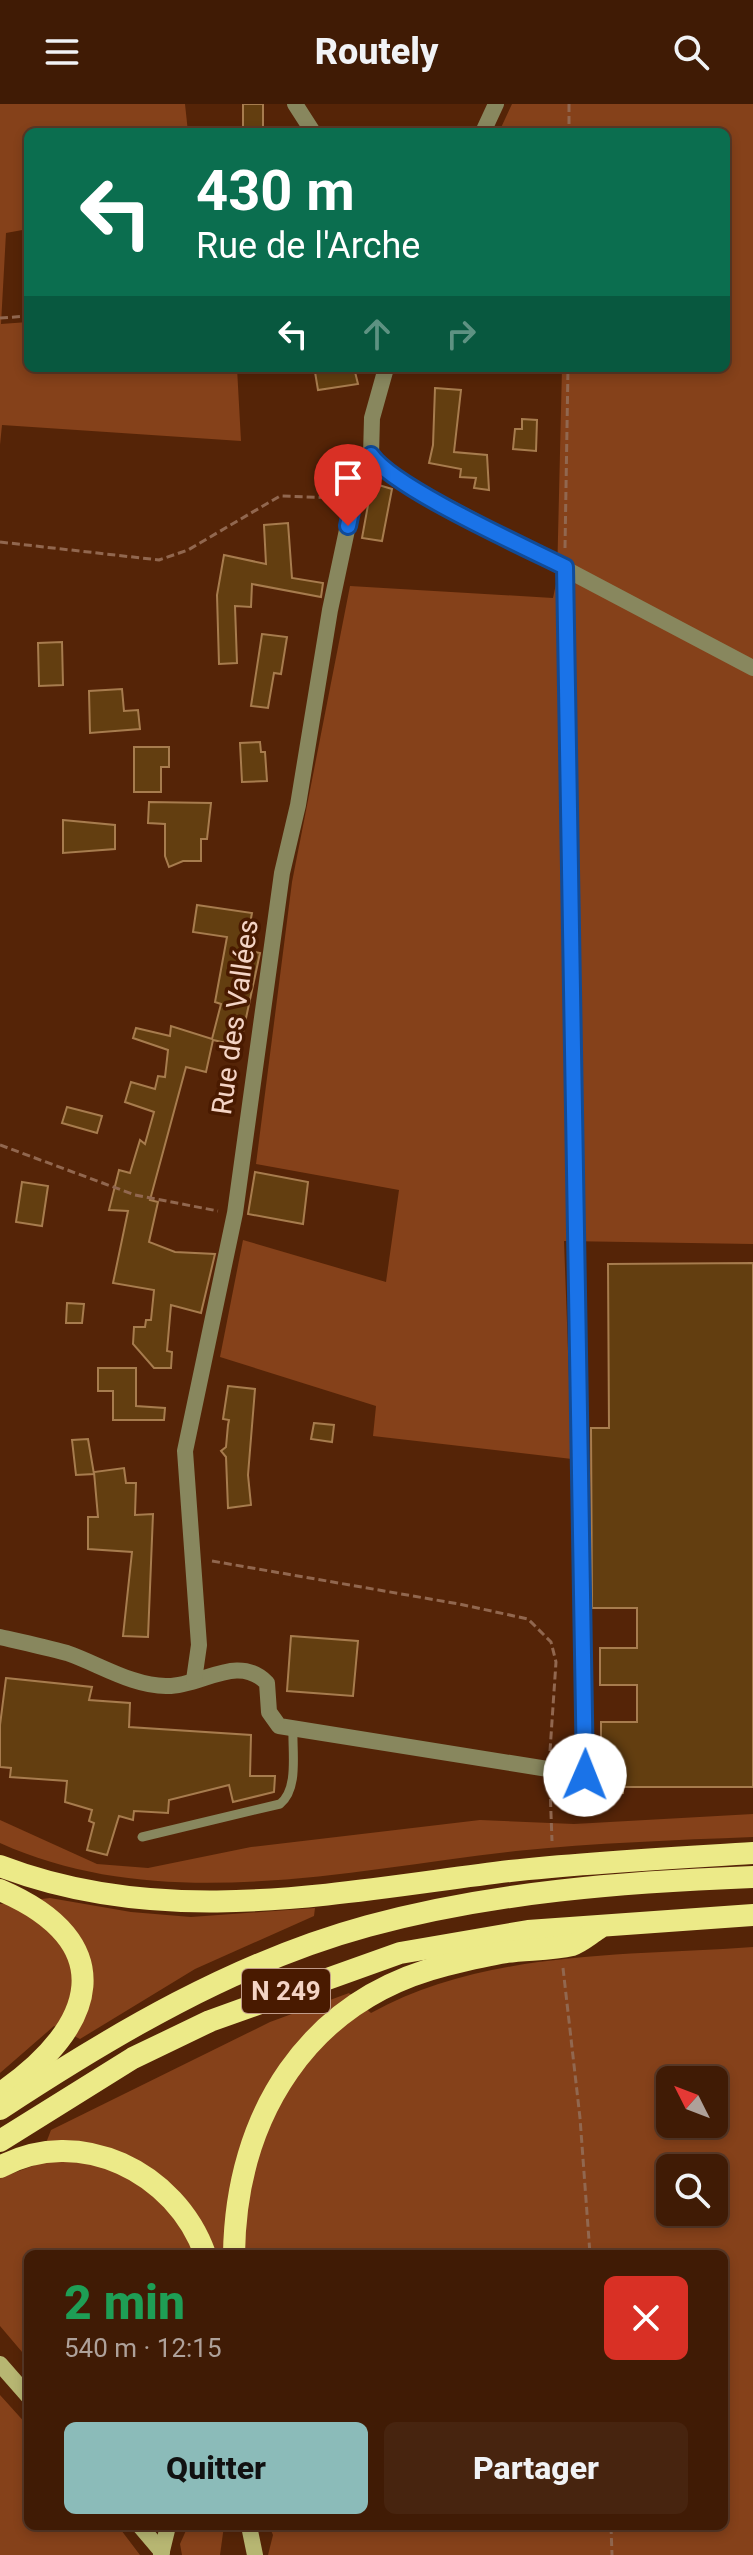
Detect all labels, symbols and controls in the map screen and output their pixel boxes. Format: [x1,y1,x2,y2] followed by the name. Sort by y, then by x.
[40,30,84,74] icon: menu
[669,30,713,74] icon: search
[315,31,438,73] text: Routely
[196,158,355,224] text: 430 m
[64,160,168,264] icon: left
[196,225,420,267] text: Rue de l'Arche
[271,312,315,356] icon: left
[355,312,399,356] icon: ahead
[439,312,483,356] icon: right
[314,444,382,526] pin
[326,456,370,500] icon: arrive
[205,917,265,1117] street label: Rue des Vallées
[543,1733,627,1817] position arrow
[242,1969,330,2013] road number: N 249
[656,2066,728,2138] north arrow
[656,2066,728,2226] map controls
[656,2154,728,2226] button: search
[64,2274,185,2331] text: 2 min
[604,2276,688,2360] button: close
[64,2333,222,2363] text: 540 m · 12:15
[64,2422,368,2514] button: Quitter
[384,2422,688,2514] button: Partager

